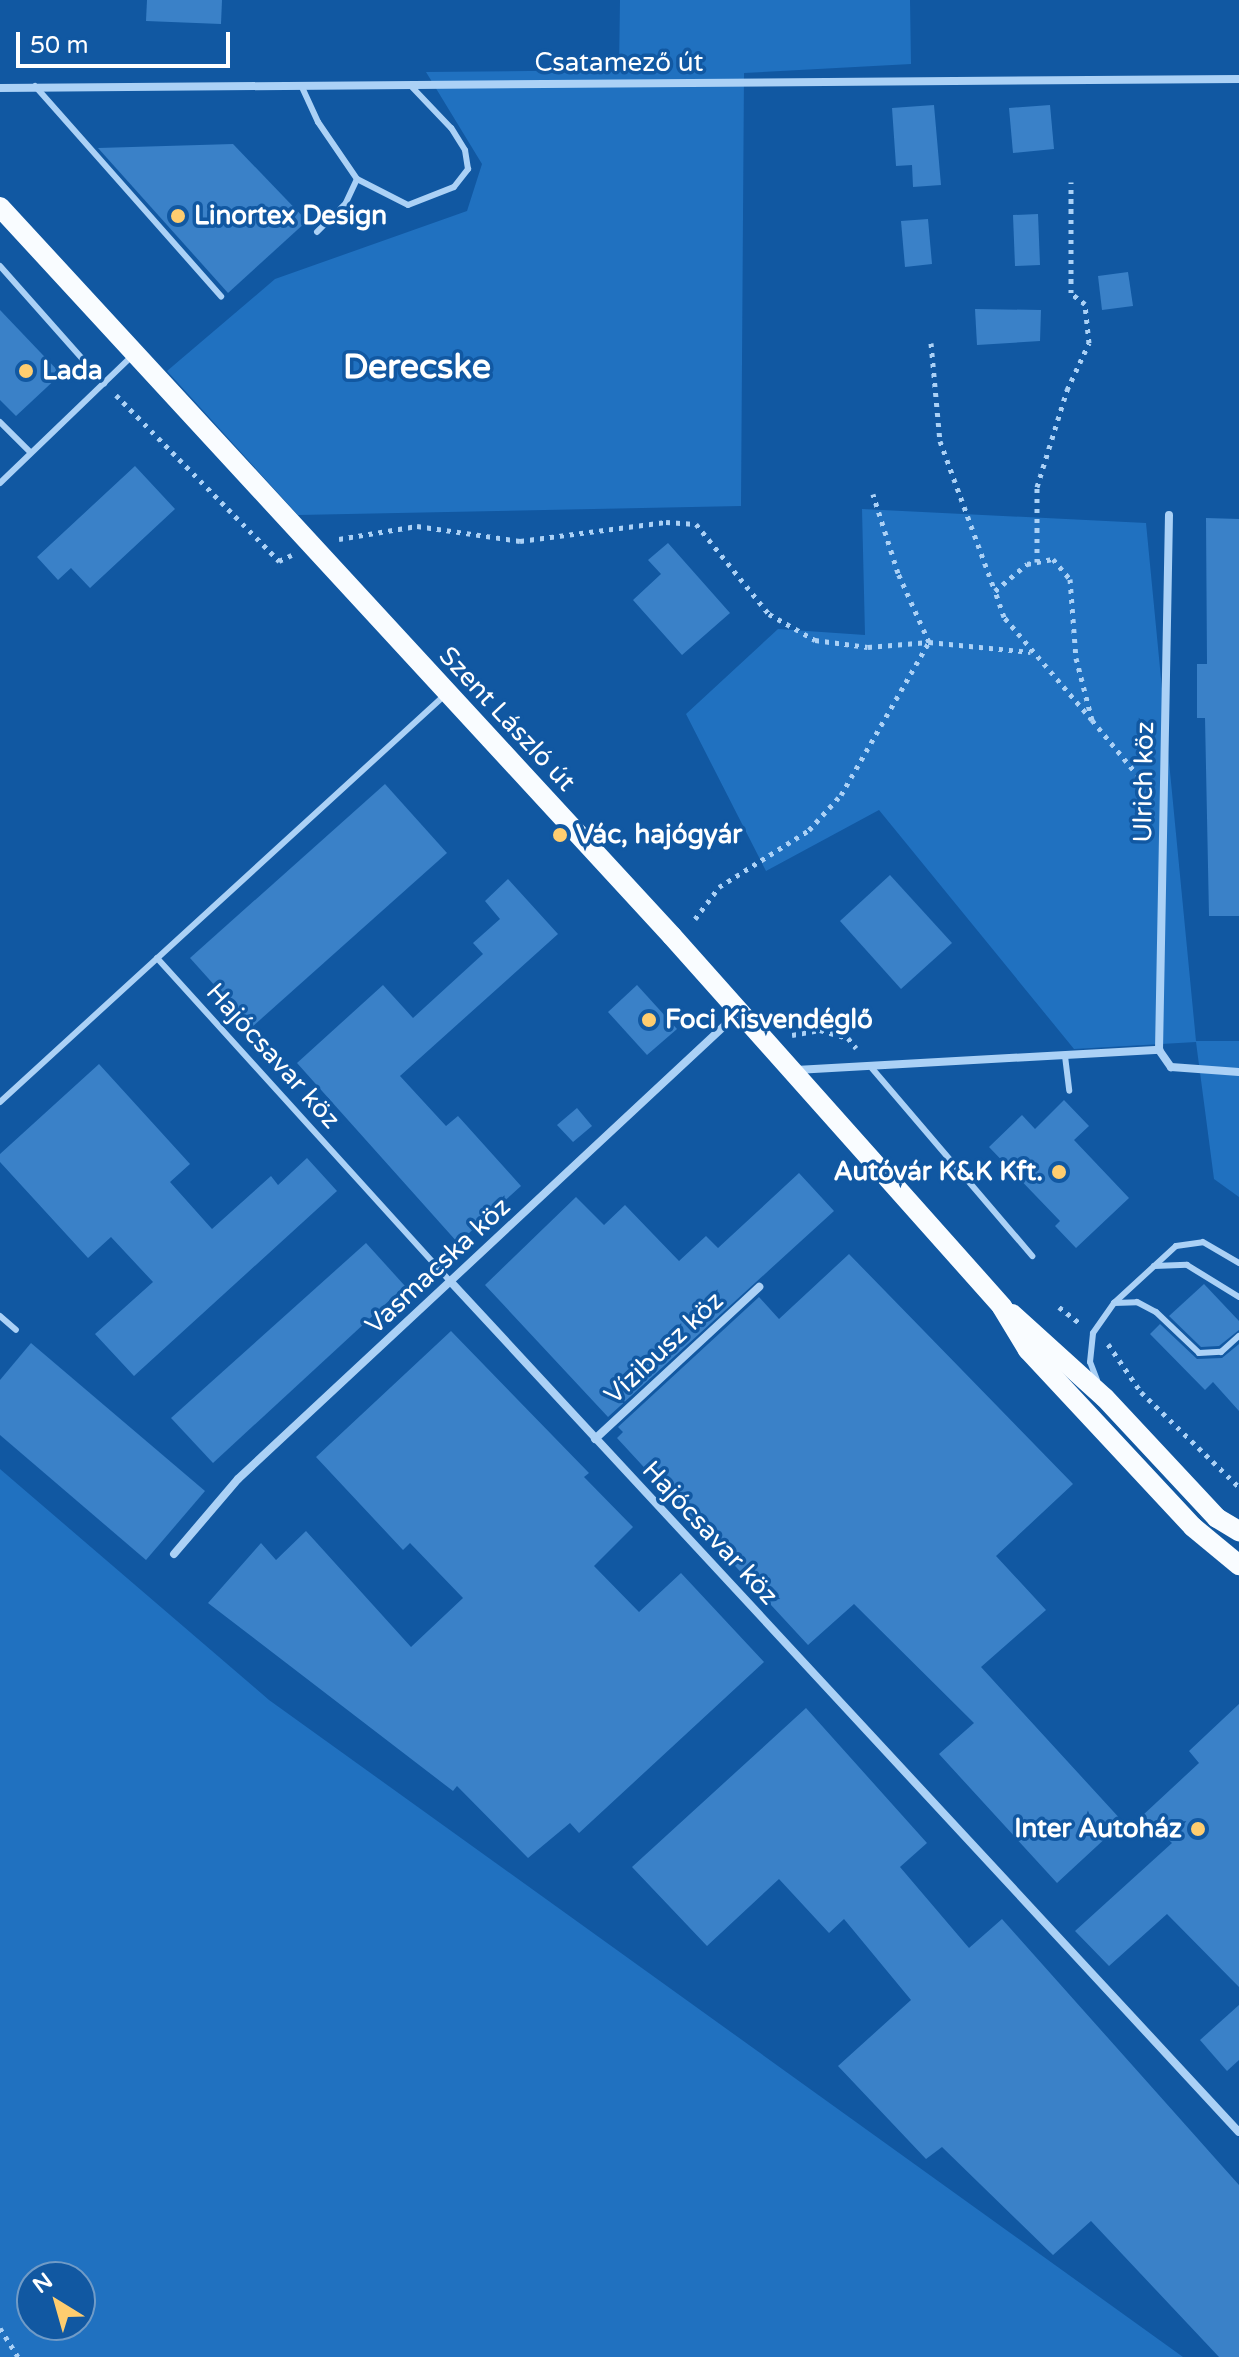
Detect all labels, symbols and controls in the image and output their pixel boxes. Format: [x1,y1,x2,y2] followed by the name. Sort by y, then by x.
[20,16,234,66] scale bar
[30,31,88,60] text: 50 m
[535,47,703,79] street label: Csatamező út
[194,200,387,232] place label: Linortex Design
[169,207,187,225] marker: Linortex Design
[343,348,491,388] district label: Derecske
[42,355,103,387] place label: Lada
[17,362,35,380] marker: Lada
[432,640,582,798] street label: Szent László út
[1127,721,1161,843] street label: Ulrich köz
[576,819,742,851] place label: Vác, hajógyár
[551,826,569,844] marker: Vác, hajógyár
[200,977,346,1135] street label: Hajócsavar köz
[665,1004,873,1036] place label: Foci Kisvendéglő
[640,1011,658,1029] marker: Foci Kisvendéglő
[833,1156,1043,1188] place label: Autóvár K&K Kft.
[1050,1163,1068,1181] marker: Autóvár K&K Kft.
[359,1191,517,1341] street label: Vasmacska köz
[598,1285,730,1411] street label: Vízibusz köz
[636,1455,784,1611] street label: Hajócsavar köz
[1014,1813,1182,1845] place label: Inter Autoház
[1189,1820,1207,1838] marker: Inter Autoház
[16,2261,96,2341] north arrow
[28,2268,58,2299] text: N

